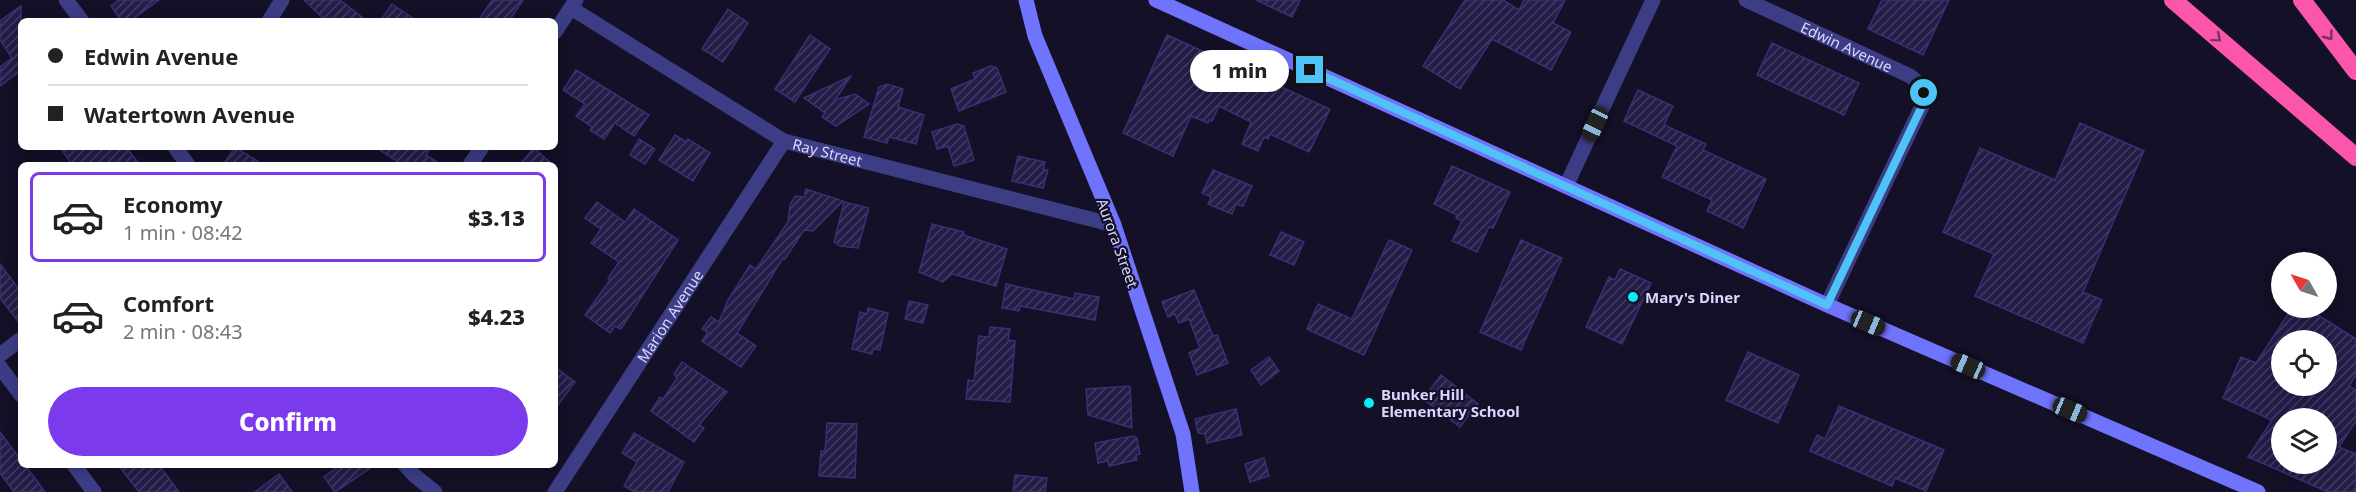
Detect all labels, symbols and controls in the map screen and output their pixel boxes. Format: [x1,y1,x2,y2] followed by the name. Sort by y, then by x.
[1798,17,1896,77] street label: Edwin Avenue
[2322,29,2333,40] one-way arrow
[2210,31,2221,42] one-way arrow
[84,41,238,71] text: Edwin Avenue
[1190,49,1289,91] callout: 1 min
[1296,56,1323,83] route end
[1212,57,1267,84] text: 1 min
[1910,79,1937,106] route start
[84,99,295,129] text: Watertown Avenue
[1579,104,1611,144] car
[791,134,865,171] street label: Ray Street
[123,189,222,219] text: Economy
[51,190,105,244] icon: car
[1093,195,1144,291] street label: Aurora Street
[468,202,525,232] text: $3.13
[123,219,243,246] text: 1 min · 08:42
[2271,252,2337,318] north arrow
[2271,252,2337,474] map controls
[632,266,707,366] street label: Marion Avenue
[1645,287,1740,307] place label: Mary's Diner
[123,288,214,318] text: Comfort
[51,289,105,343] icon: car
[1626,290,1640,304] marker: Mary's Diner
[468,301,525,331] text: $4.23
[1848,308,1888,338] car
[123,318,243,345] text: 2 min · 08:43
[2271,330,2337,396] button: locate
[1948,350,1988,382] car
[1381,384,1520,421] place label: Bunker Hill Elementary School
[48,387,528,456] button: Confirm
[2050,395,2090,425] car
[1362,396,1376,410] marker: Bunker Hill Elementary School
[2271,408,2337,474] button: layers

